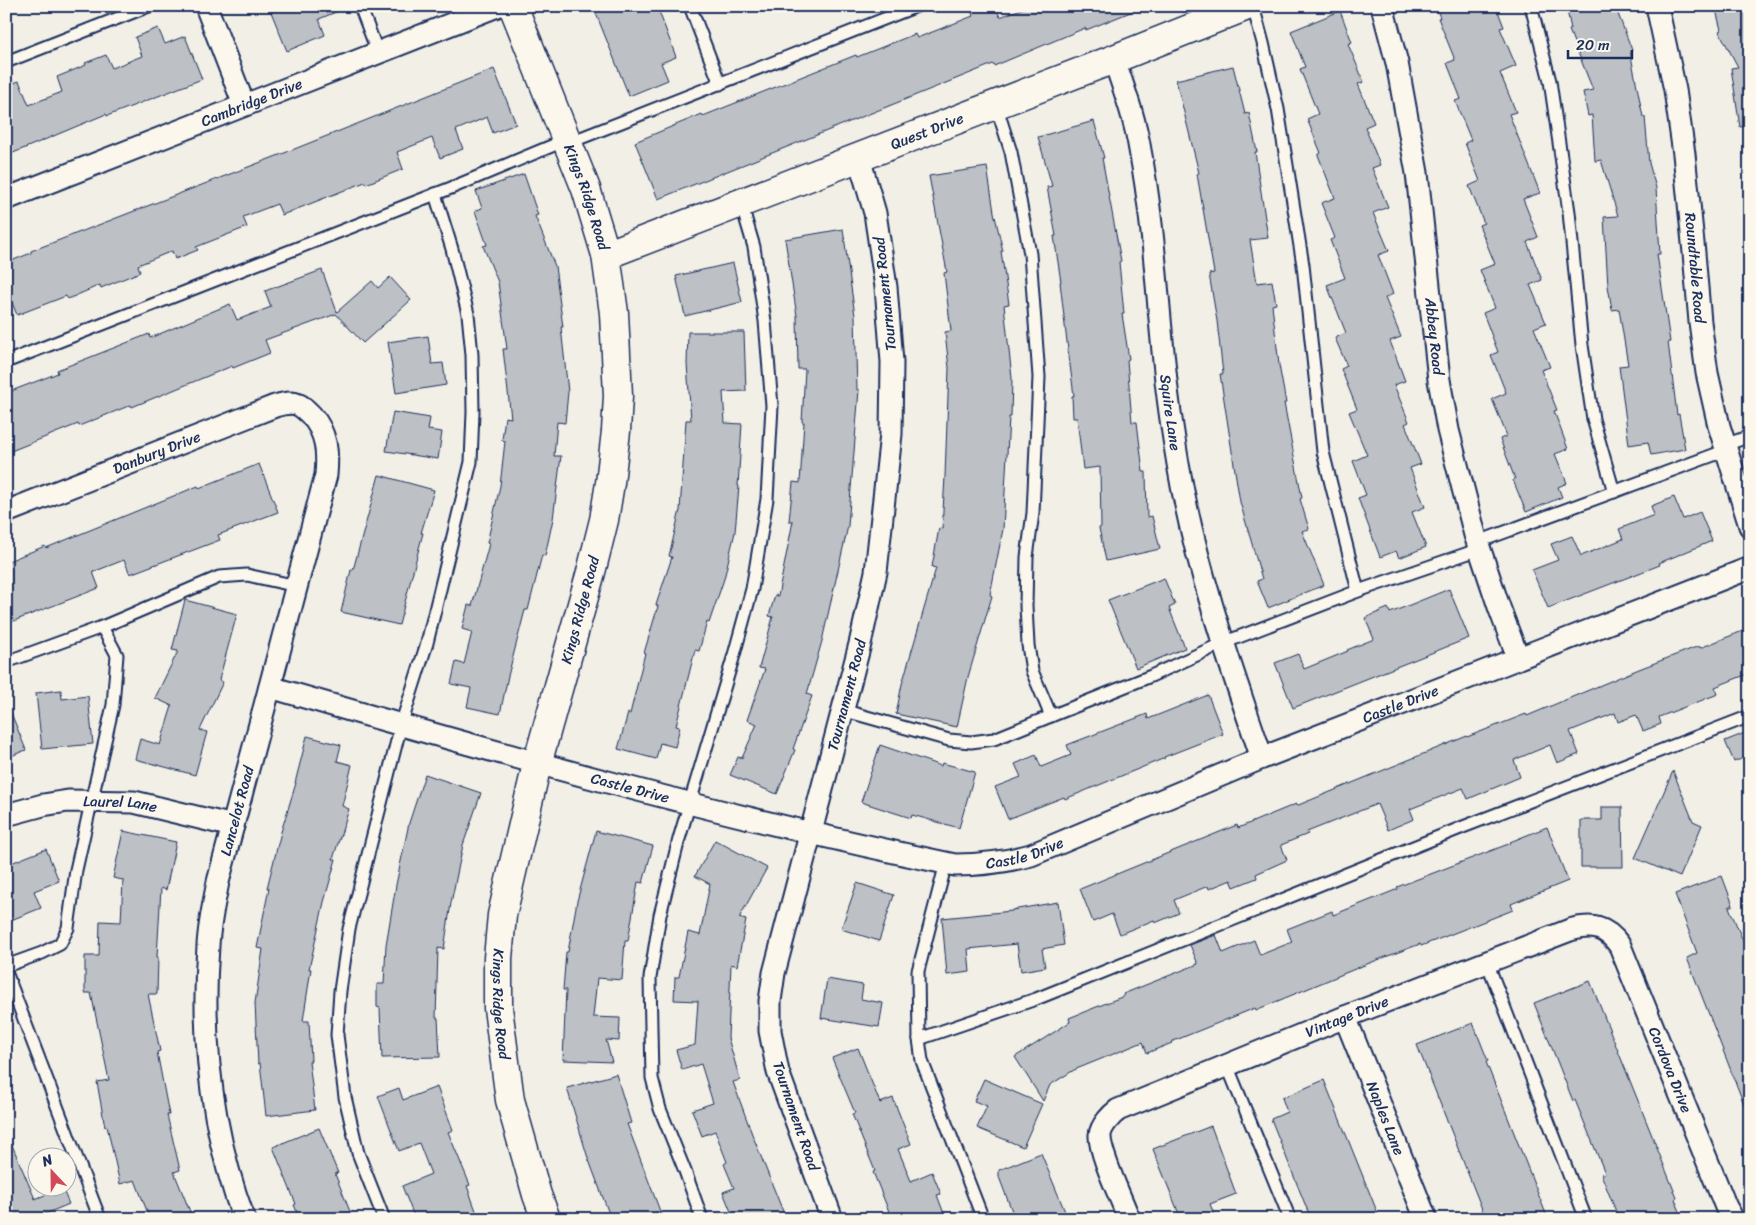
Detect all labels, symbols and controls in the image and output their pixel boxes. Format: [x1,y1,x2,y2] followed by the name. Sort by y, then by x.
[1568,28,1632,60] scale bar
[1576,32,1610,58] text: 20 m
[197,71,307,134] street label: Cambridge Drive
[886,105,968,157] street label: Quest Drive
[556,140,617,255] street label: Kings Ridge Road
[1677,212,1713,325] street label: Roundtable Road
[866,235,904,352] street label: Tournament Road
[1417,295,1452,377] street label: Abbey Road
[1152,373,1189,453] street label: Squire Lane
[109,423,205,482] street label: Danbury Drive
[553,552,607,667] street label: Kings Ridge Road
[820,636,874,754] street label: Tournament Road
[1358,677,1443,731] street label: Castle Drive
[213,762,262,859] street label: Lancelot Road
[588,765,672,811] street label: Castle Drive
[83,788,160,820] street label: Laurel Lane
[984,830,1068,876] street label: Castle Drive
[485,948,518,1062] street label: Kings Ridge Road
[1301,988,1393,1045] street label: Vintage Drive
[1641,1023,1700,1117] street label: Cordova Drive
[765,1058,827,1175] street label: Tournament Road
[1359,1077,1412,1160] street label: Naples Lane
[37,1147,57,1174] text: N
[28,1148,78,1198] north arrow

